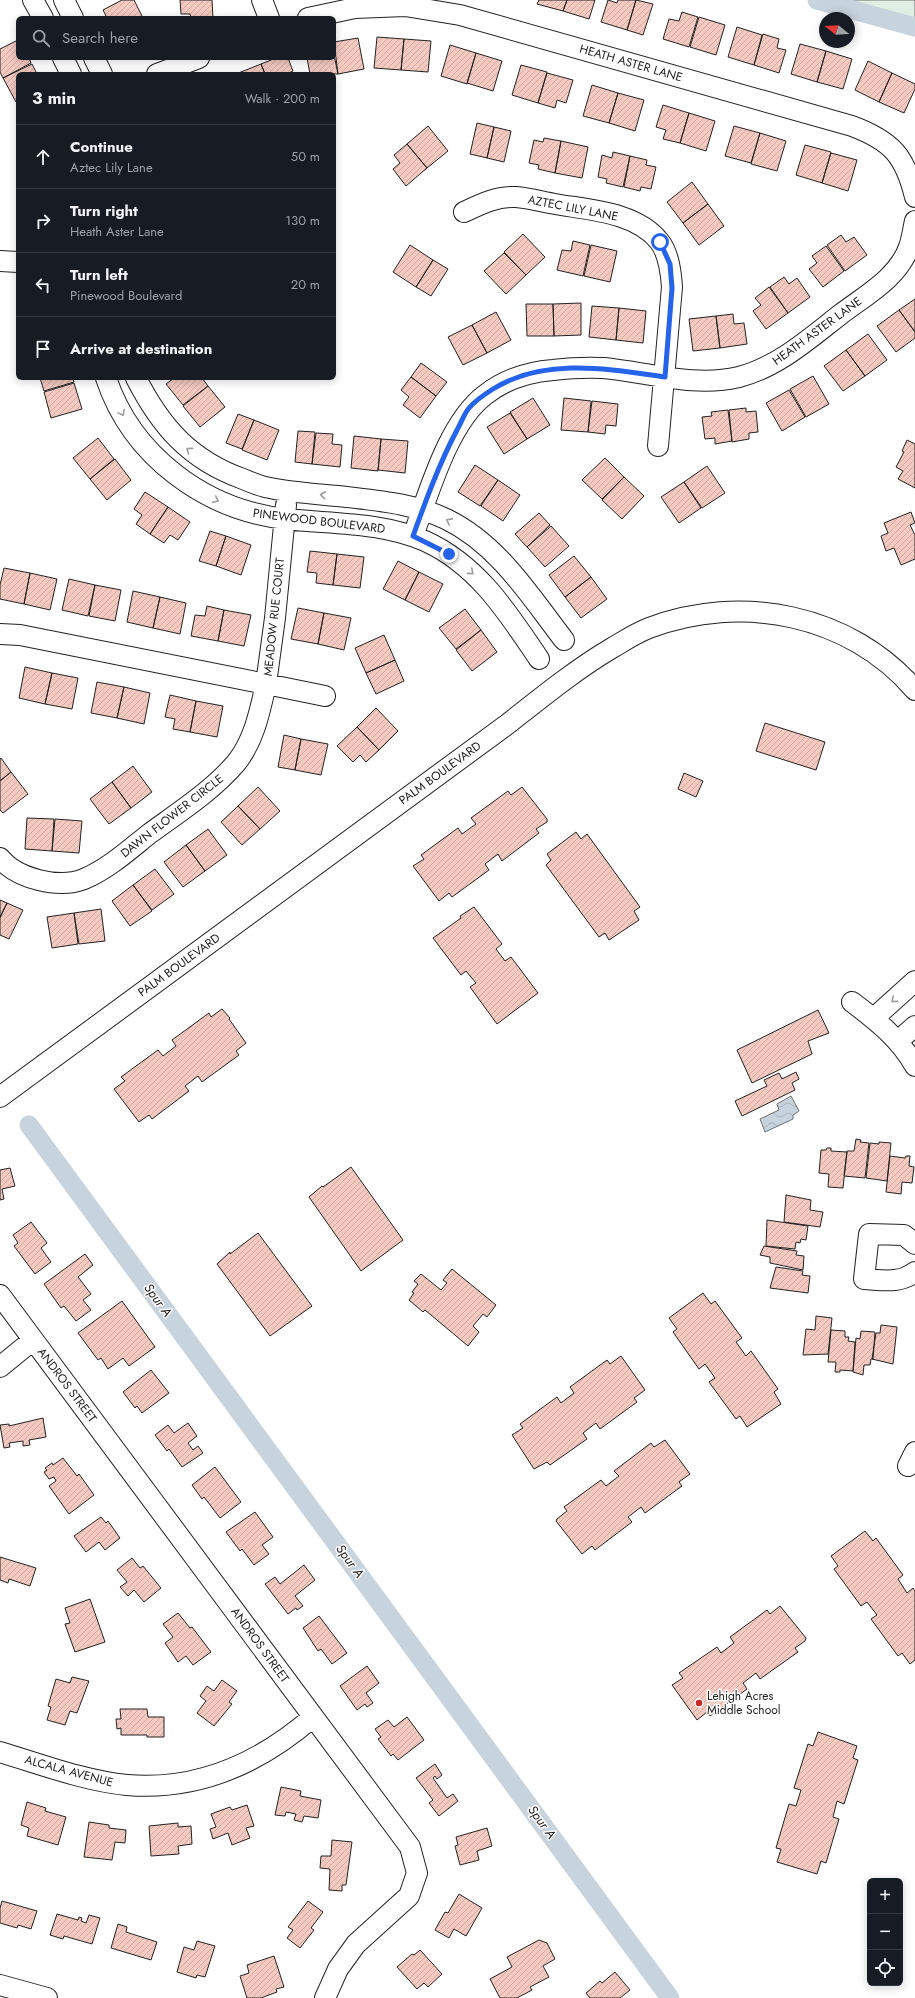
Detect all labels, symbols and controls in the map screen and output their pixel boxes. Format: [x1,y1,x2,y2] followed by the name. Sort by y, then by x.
[819,12,855,48] north arrow
[16,16,336,60] search box
[30,27,52,49] icon: search
[62,27,138,49] text: Search here
[577,40,685,86] street label: HEATH ASTER LANE
[32,86,76,110] text: 3 min
[245,89,320,108] text: Walk · 200 m
[70,136,133,158] text: Continue
[32,146,54,168] icon: ahead
[291,147,320,166] text: 50 m
[70,158,153,177] text: Aztec Lily Lane
[526,190,620,226] street label: AZTEC LILY LANE
[70,200,138,222] text: Turn right
[32,210,54,232] icon: right
[285,211,320,230] text: 130 m
[70,222,164,241] text: Heath Aster Lane
[651,233,669,251] route start
[70,264,128,286] text: Turn left
[32,274,54,296] icon: left
[291,275,320,294] text: 20 m
[70,286,183,305] text: Pinewood Boulevard
[769,292,865,370] street label: HEATH ASTER LANE
[32,338,54,360] icon: arrive
[70,338,212,360] text: Arrive at destination
[117,409,125,417] one-way arrow
[187,447,194,454] one-way arrow
[320,490,326,499] one-way arrow
[212,495,219,503] one-way arrow
[252,504,386,538] street label: PINEWOOD BOULEVARD
[446,519,454,526] one-way arrow
[440,545,458,563] route end
[259,556,289,677] street label: MEADOW RUE COURT
[467,567,474,574] one-way arrow
[395,737,485,809] street label: PALM BOULEVARD
[117,770,227,862] street label: DAWN FLOWER CIRCLE
[134,929,224,1001] street label: PALM BOULEVARD
[892,995,899,1002] one-way arrow
[139,1279,177,1321] water label: Spur A
[33,1344,101,1426] street label: ANDROS STREET
[331,1540,369,1582] water label: Spur A
[226,1604,294,1687] street label: ANDROS STREET
[707,1687,781,1719] place label: Lehigh Acres Middle School
[694,1698,704,1708] marker: Lehigh Acres Middle School
[23,1751,115,1791] street label: ALCALA AVENUE
[523,1801,561,1843] water label: Spur A
[867,1878,903,1986] map controls
[867,1878,903,1914] button: +
[867,1914,903,1950] button: −
[867,1950,903,1986] button: locate

